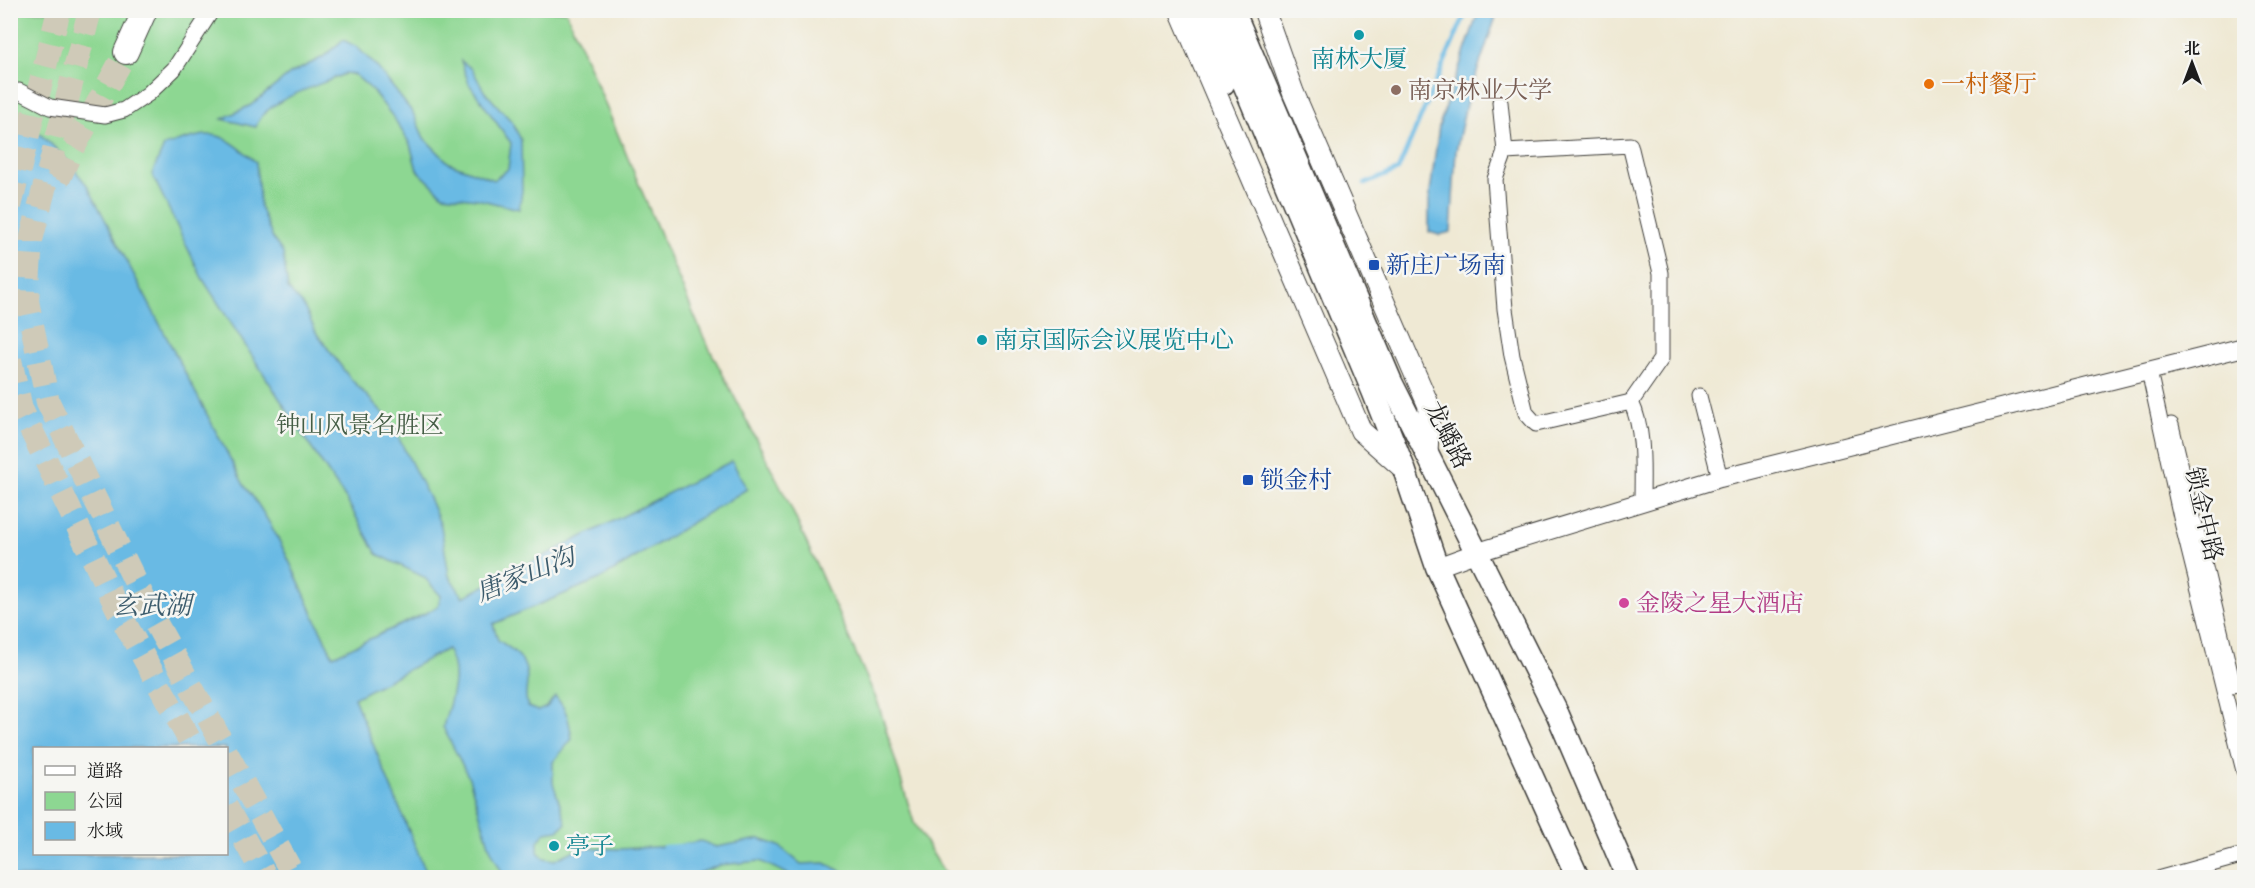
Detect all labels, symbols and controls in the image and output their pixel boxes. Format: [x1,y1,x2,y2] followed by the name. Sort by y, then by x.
[1352,28,1366,42] marker: 南林大厦
[2162,33,2222,93] north arrow
[2184,39,2200,62] text: 北
[1311,44,1407,78] place label: 南林大厦
[1941,69,2037,103] place label: 一村餐厅
[1408,75,1552,109] place label: 南京林业大学
[1922,77,1936,91] marker: 一村餐厅
[1389,83,1403,97] marker: 南京林业大学
[1386,250,1506,284] place label: 新庄广场南
[1367,258,1381,272] marker: 新庄广场南
[994,325,1234,359] place label: 南京国际会议展览中心
[975,333,989,347] marker: 南京国际会议展览中心
[1415,396,1478,476] street label: 龙蟠路
[276,410,444,444] park label: 钟山风景名胜区
[2175,464,2229,565] street label: 锁金中路
[1260,465,1332,499] place label: 锁金村
[1241,473,1255,487] marker: 锁金村
[471,538,585,613] water label: 唐家山沟
[1636,588,1804,622] place label: 金陵之星大酒店
[113,589,195,626] water label: 玄武湖
[1617,596,1631,610] marker: 金陵之星大酒店
[33,747,228,855] legend
[87,760,123,786] text: 道路
[87,790,123,816] text: 公园
[87,820,123,846] text: 水域
[566,831,614,865] place label: 亭子
[547,839,561,853] marker: 亭子

